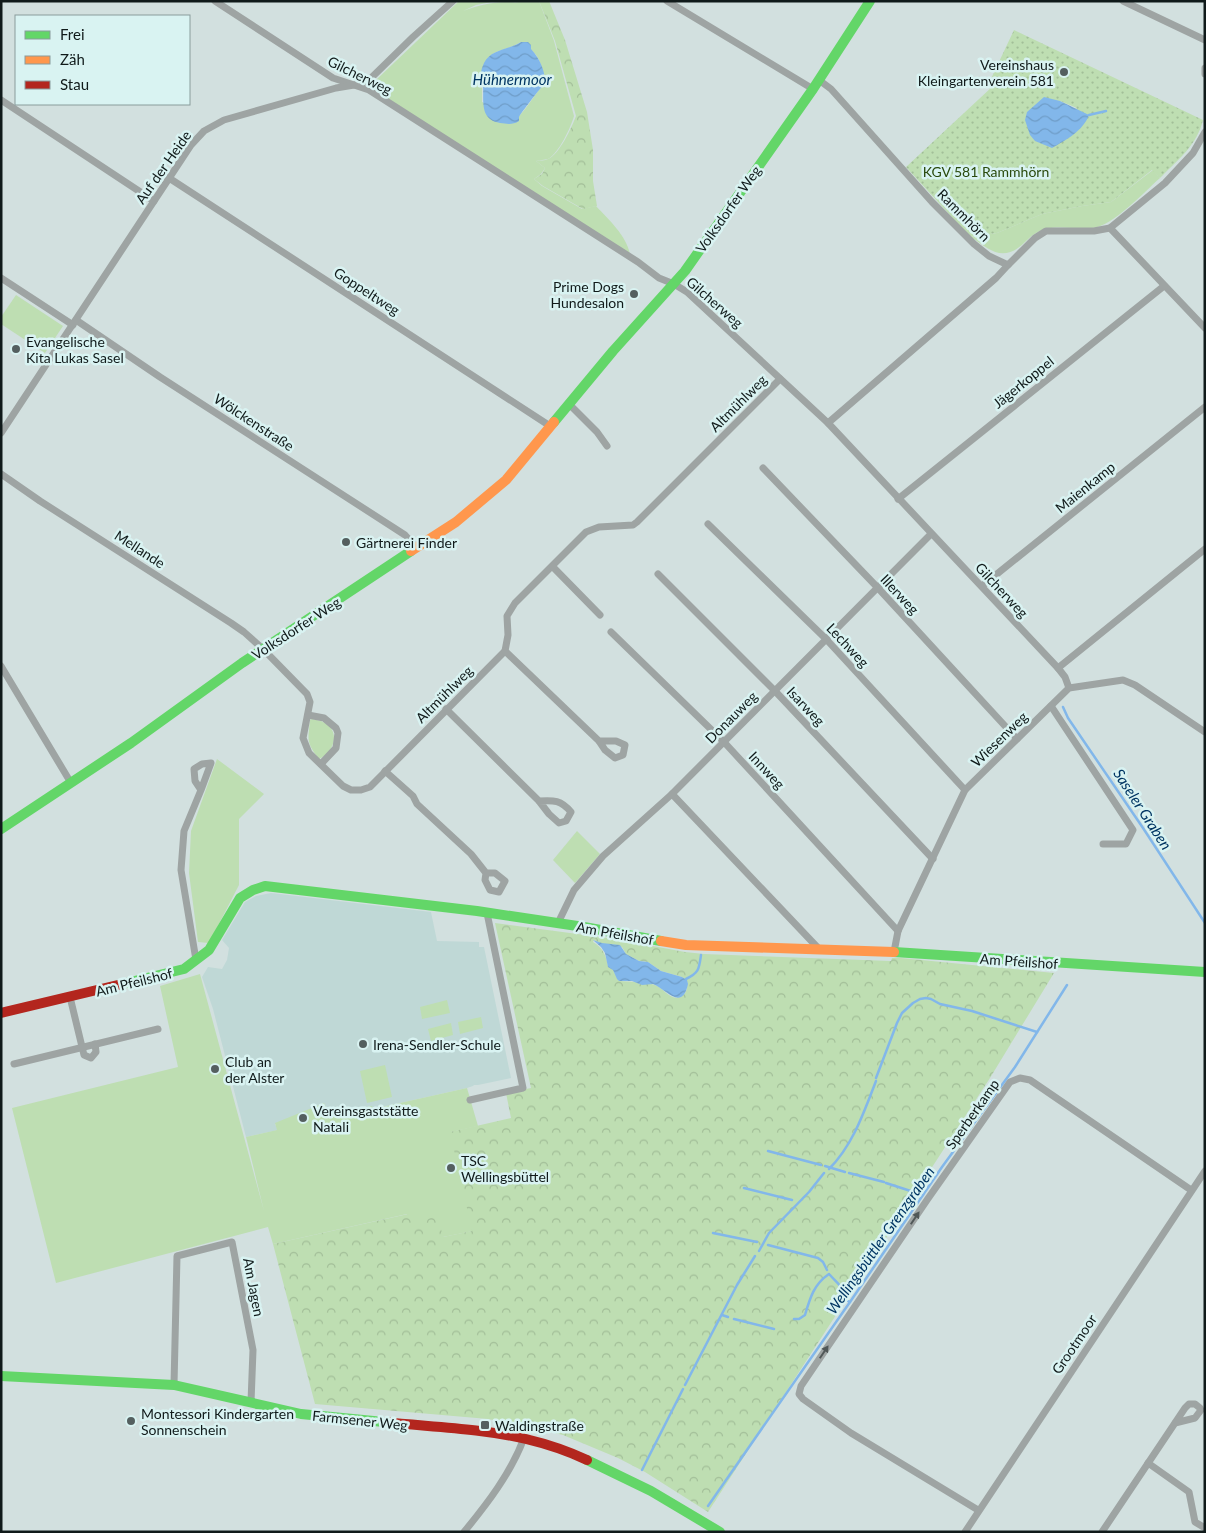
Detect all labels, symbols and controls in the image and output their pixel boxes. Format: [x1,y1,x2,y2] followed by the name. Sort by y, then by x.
[15,15,190,105] legend
[60,25,85,43] text: Frei
[60,50,85,68] text: Zäh
[325,52,395,98] street label: Gilcherweg
[918,56,1054,89] place label: Vereinshaus Kleingartenverein 581
[1058,66,1070,78] marker: Vereinshaus Kleingartenverein 581
[472,70,552,88] water label: Hühnermoor
[60,75,89,93] text: Stau
[132,127,194,207] street label: Auf der Heide
[692,162,764,256] street label: Volksdorfer Weg
[923,163,1049,180] park label: KGV 581 Rammhörn
[934,185,994,245] street label: Rammhörn
[331,263,403,319] street label: Goppeltweg
[683,273,747,331] street label: Gilcherweg
[551,278,624,311] place label: Prime Dogs Hundesalon
[628,288,640,300] marker: Prime Dogs Hundesalon
[26,333,124,366] place label: Evangelische Kita Lukas Sasel
[10,343,22,355] marker: Evangelische Kita Lukas Sasel
[989,352,1057,412] street label: Jägerkoppel
[706,371,770,435] street label: Altmühlweg
[211,390,297,454] street label: Wölckenstraße
[1052,458,1118,516] street label: Maienkamp
[112,526,168,572] street label: Mellande
[356,534,457,551] place label: Gärtnerei Finder
[340,536,352,548] marker: Gärtnerei Finder
[972,559,1032,621] street label: Gilcherweg
[877,570,923,618] street label: Illerweg
[248,593,344,663] street label: Volksdorfer Weg
[823,619,873,671] street label: Lechweg
[412,662,476,726] street label: Altmühlweg
[784,683,828,729] street label: Isarweg
[701,687,761,747] street label: Donauweg
[967,708,1031,770] street label: Wiesenweg
[745,748,789,792] street label: Innweg
[1110,765,1176,853] water label: Saseler Graben
[575,918,655,948] street label: Am Pfeilshof
[979,950,1059,972] street label: Am Pfeilshof
[94,964,174,1000] street label: Am Pfeilshof
[373,1036,501,1053] place label: Irena-Sendler-Schule
[357,1038,369,1050] marker: Irena-Sendler-Schule
[225,1053,284,1086] place label: Club an der Alster
[209,1063,221,1075] marker: Club an der Alster
[942,1076,1002,1152] street label: Sperberkamp
[313,1102,418,1135] place label: Vereinsgaststätte Natali
[297,1112,309,1124] marker: Vereinsgaststätte Natali
[461,1152,549,1185] place label: TSC Wellingsbüttel
[445,1162,457,1174] marker: TSC Wellingsbüttel
[822,1163,938,1317] water label: Wellingsbüttler Grenzgraben
[910,1211,920,1225] one-way arrow
[240,1256,268,1318] street label: Am Jagen
[1048,1311,1100,1377] street label: Grootmoor
[819,1346,829,1359] one-way arrow
[141,1405,294,1438] place label: Montessori Kindergarten Sonnenschein
[312,1407,408,1433] street label: Farmsener Weg
[125,1415,137,1427] marker: Montessori Kindergarten Sonnenschein
[495,1417,584,1434] place label: Waldingstraße
[479,1419,491,1431] marker: Waldingstraße

